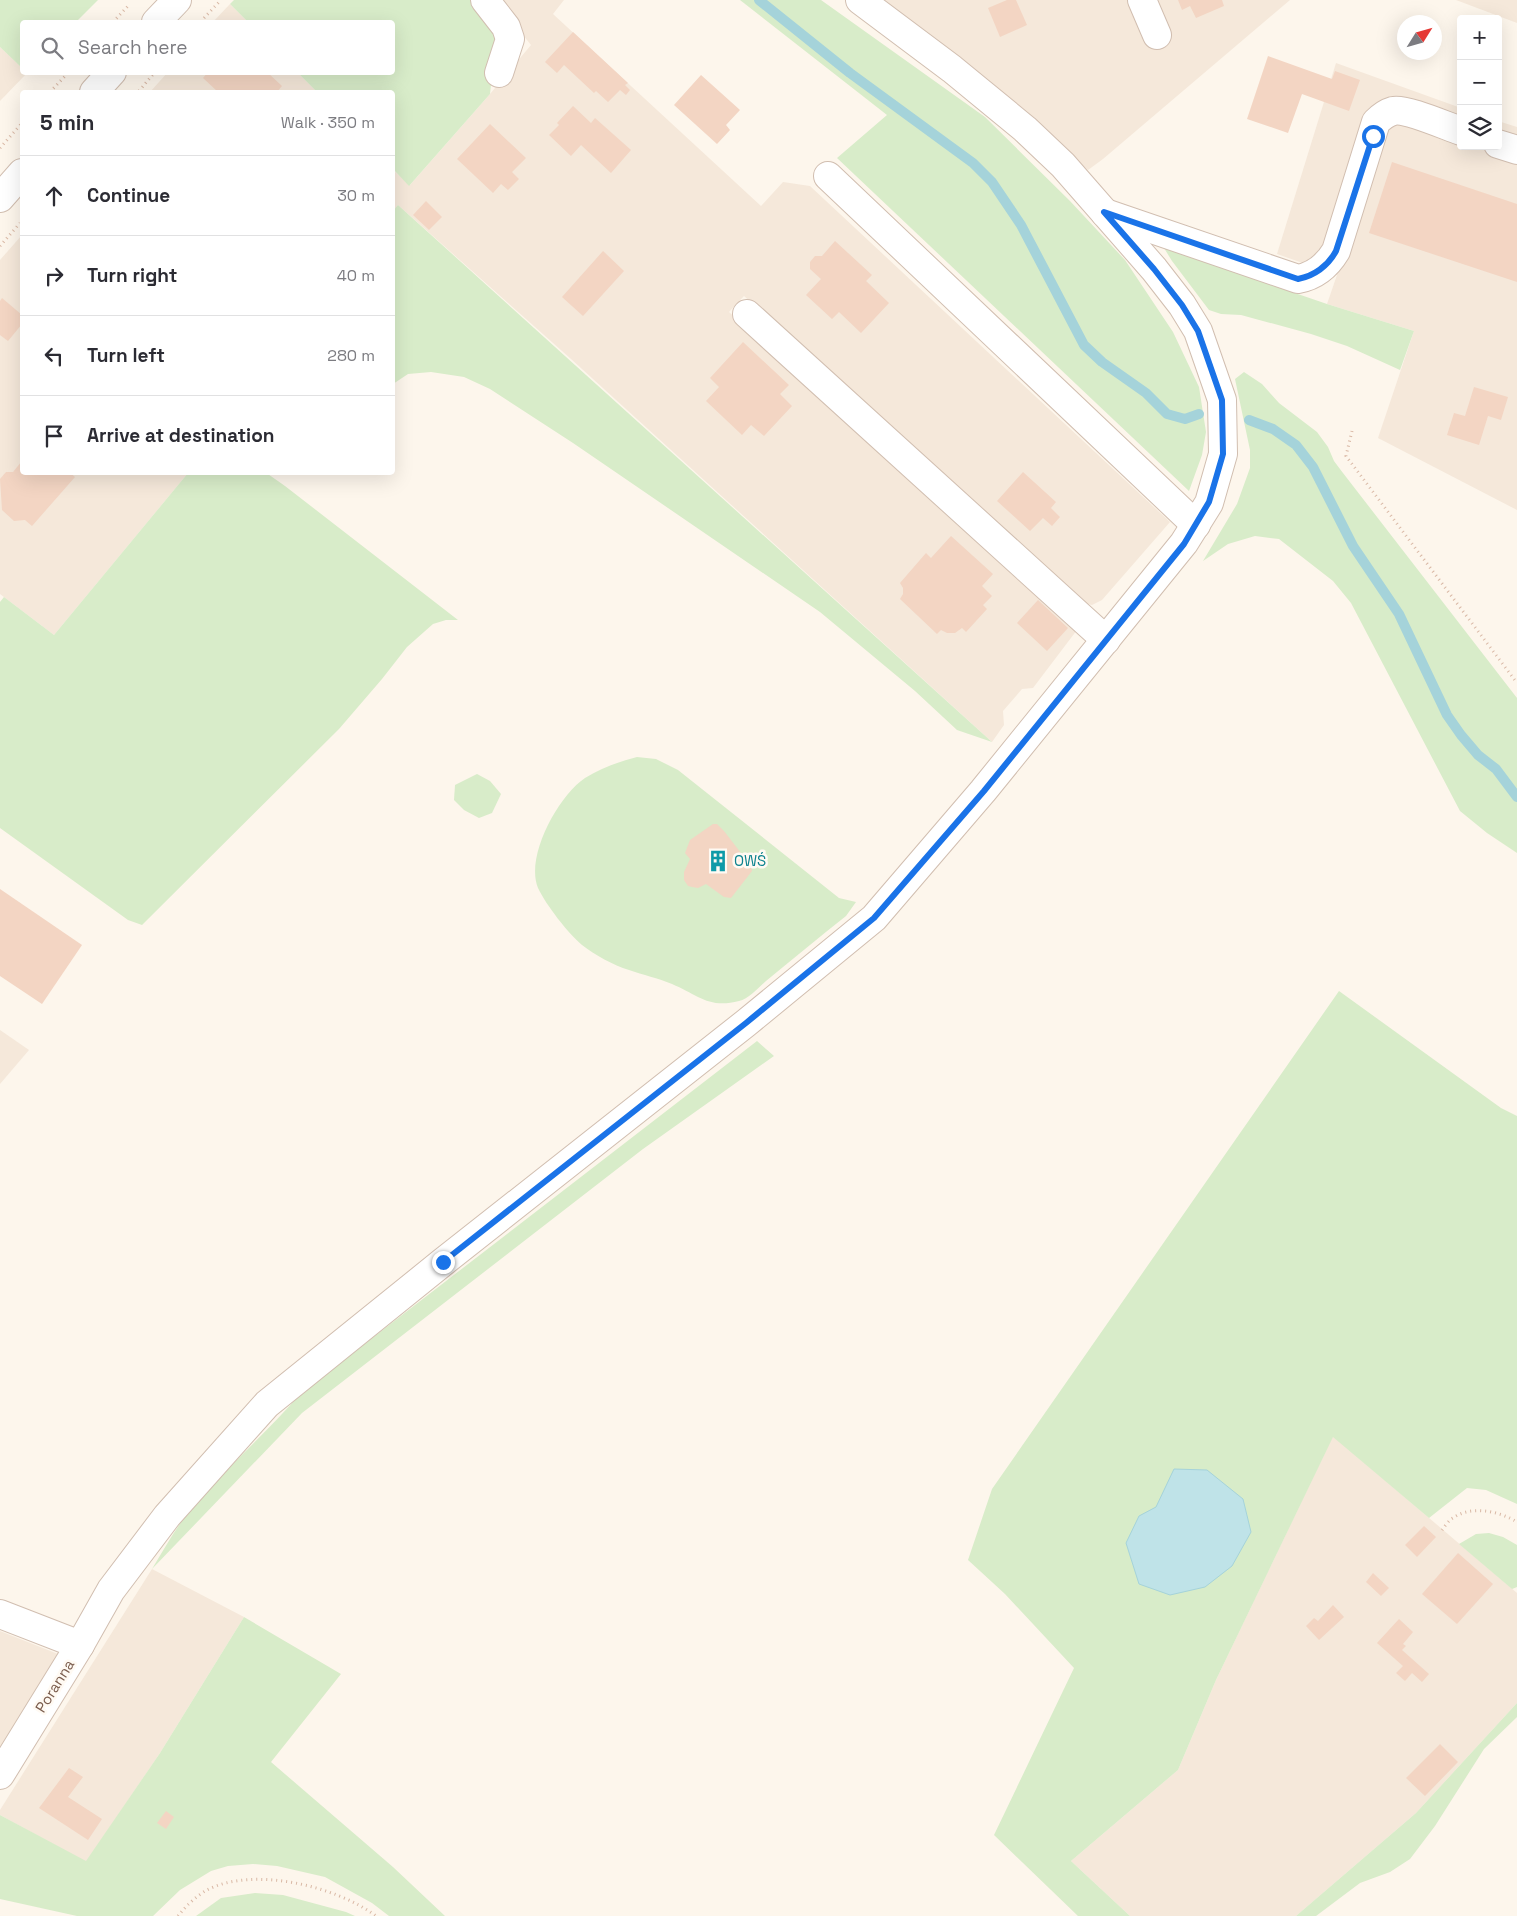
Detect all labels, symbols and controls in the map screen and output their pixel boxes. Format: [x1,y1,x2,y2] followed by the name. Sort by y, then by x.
[1397,15,1442,60] north arrow
[1457,15,1502,150] map controls
[1457,15,1502,60] button: +
[20,20,395,75] search box
[38,34,66,62] icon: search
[78,35,188,60] text: Search here
[1457,60,1502,105] button: −
[1457,105,1502,150] button: layers
[40,109,94,136] text: 5 min
[281,112,375,133] text: Walk · 350 m
[1362,125,1385,148] route start
[40,182,68,210] icon: ahead
[87,183,170,208] text: Continue
[337,185,375,206] text: 30 m
[40,262,68,290] icon: right
[87,263,177,288] text: Turn right
[337,265,375,286] text: 40 m
[40,342,68,370] icon: left
[87,343,165,368] text: Turn left
[327,345,375,366] text: 280 m
[40,422,68,450] icon: arrive
[87,423,275,448] text: Arrive at destination
[705,848,731,874] building icon: OWŚ
[734,851,766,870] place label: OWŚ
[432,1251,455,1274] route end
[31,1655,78,1716] street label: Poranna

